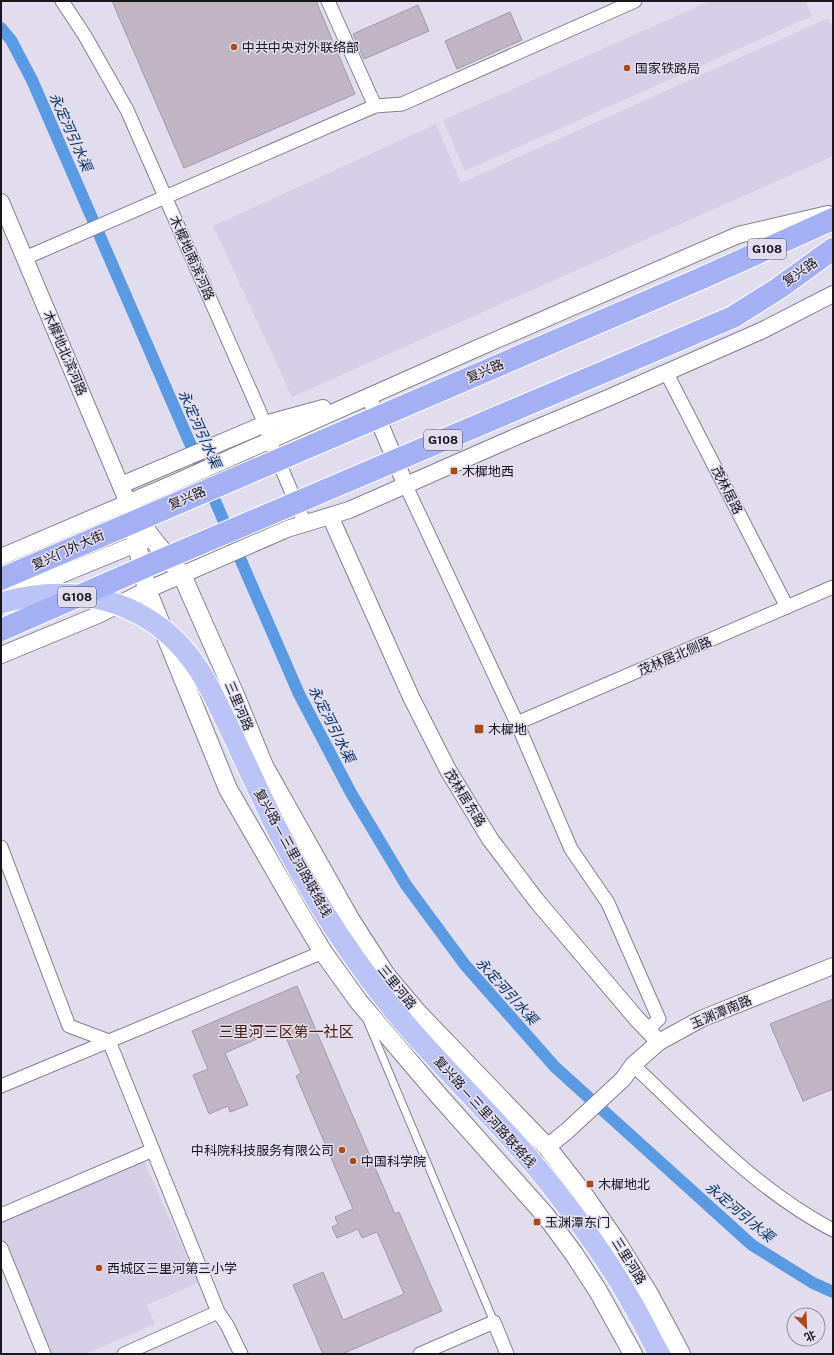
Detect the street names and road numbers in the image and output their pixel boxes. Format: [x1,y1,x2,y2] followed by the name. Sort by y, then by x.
[167,213,217,303] street label: 木樨地南滨河路
[748,239,786,259] road number: G108
[780,255,820,289] street label: 复兴路
[40,308,90,398] street label: 木樨地北滨河路
[464,356,506,386] street label: 复兴路
[424,430,462,450] road number: G108
[709,463,745,517] street label: 茂林居路
[166,483,208,513] street label: 复兴路
[29,527,107,573] street label: 复兴门外大街
[58,587,96,607] road number: G108
[636,634,714,678] street label: 茂林居北侧路
[222,679,256,733] street label: 三里河路
[441,766,489,830] street label: 茂林居东路
[251,786,335,920] street label: 复兴路—三里河路联络线
[375,962,419,1012] street label: 三里河路
[688,992,754,1032] street label: 玉渊潭南路
[431,1053,539,1171] street label: 复兴路—三里河路联络线
[609,1235,649,1287] street label: 三里河路

